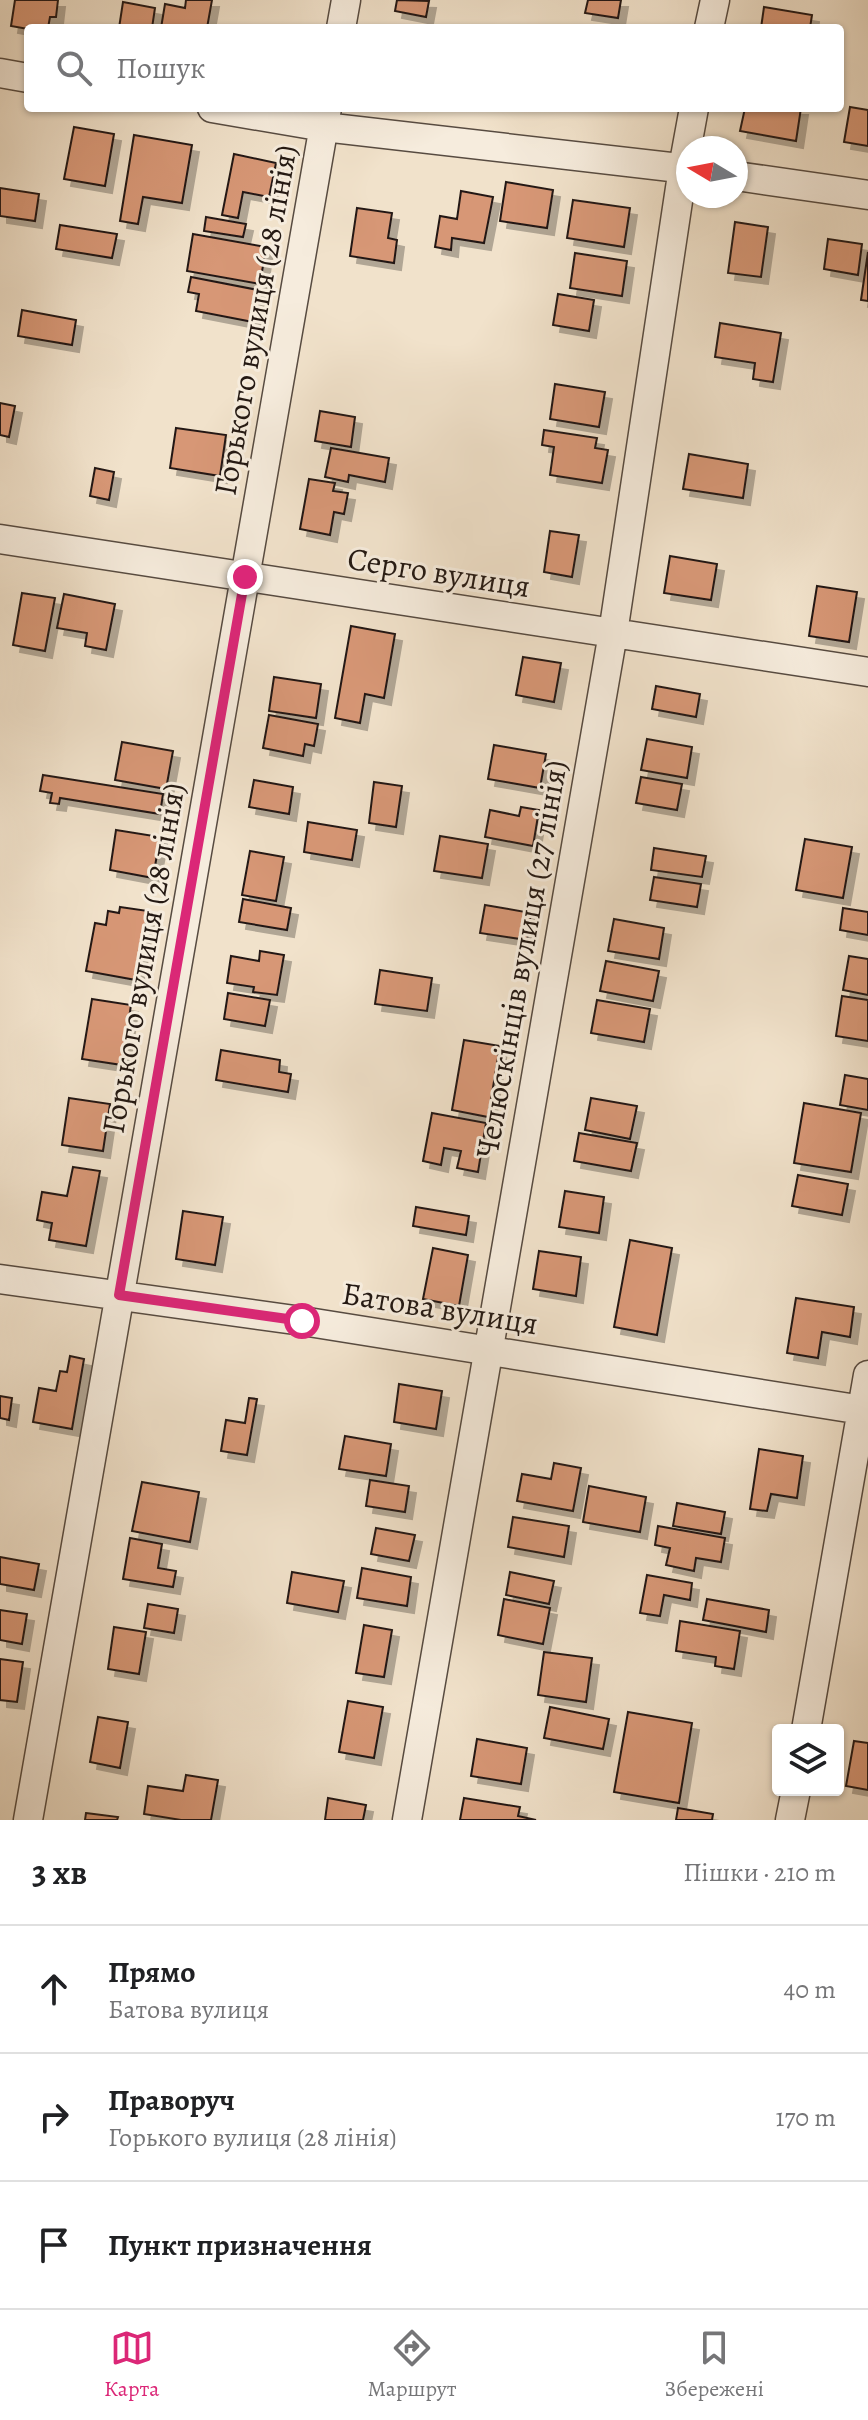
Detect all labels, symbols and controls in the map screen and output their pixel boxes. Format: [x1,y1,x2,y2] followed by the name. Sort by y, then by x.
[24,24,844,112] search box
[52,46,96,90] icon: search
[116,48,206,88] text: Пошук
[676,136,748,208] north arrow
[202,141,308,499] street label: Горького вулиця (28 лiнiя)
[345,536,533,608] street label: Серго вулиця
[227,559,263,595] route end
[464,757,578,1161] street label: Челюскінців вулиця (27 лiнiя)
[90,779,196,1137] street label: Горького вулиця (28 лiнiя)
[339,1271,541,1345] street label: Батова вулиця
[284,1303,320,1339] route start
[772,1724,844,1796] map controls
[772,1724,844,1796] button: layers
[32,1849,87,1896] text: 3 хв
[683,1855,836,1890] text: Пішки · 210 m
[108,1952,195,1992] text: Прямо
[32,1967,76,2011] icon: ahead
[784,1972,836,2007] text: 40 m
[108,1992,269,2027] text: Батова вулиця
[108,2080,235,2120] text: Праворуч
[32,2095,76,2139] icon: right
[776,2100,836,2135] text: 170 m
[108,2120,397,2155] text: Горького вулиця (28 лiнiя)
[32,2223,76,2267] icon: arrive
[108,2225,372,2265] text: Пункт призначення
[104,2326,159,2404] tab: Карта
[367,2326,457,2404] tab: Маршрут
[664,2326,764,2404] tab: Збережені

